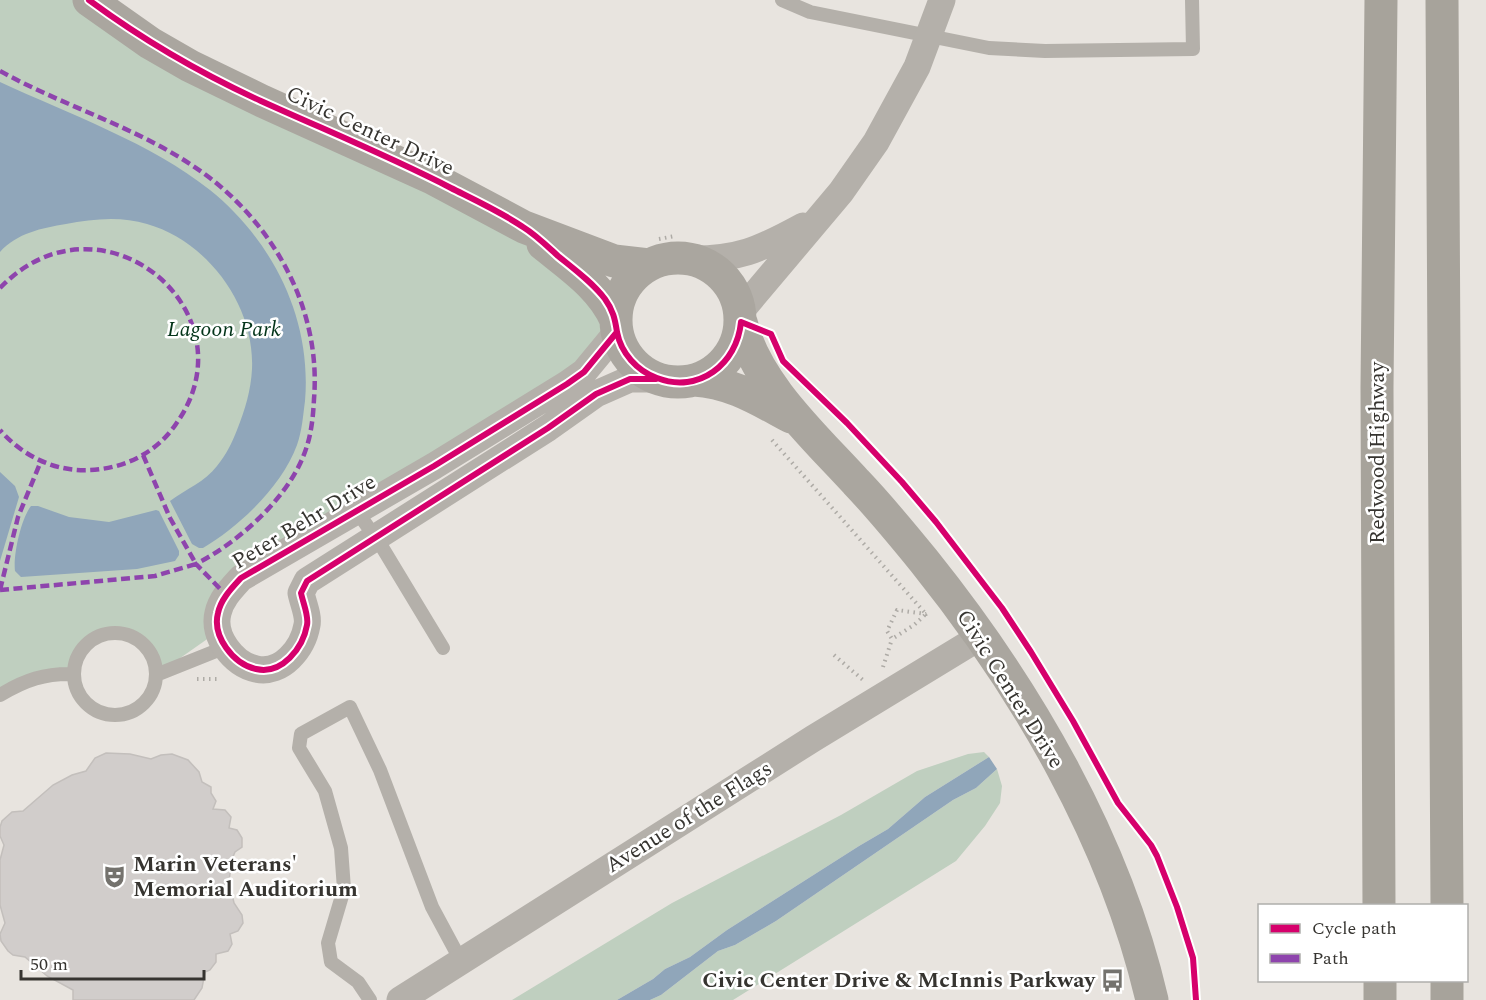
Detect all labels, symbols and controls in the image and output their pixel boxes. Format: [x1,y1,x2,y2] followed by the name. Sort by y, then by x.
[280,78,460,184] street label: Civic Center Drive
[167,313,281,346] park label: Lagoon Park
[1361,360,1394,544] street label: Redwood Highway
[226,466,382,578] street label: Peter Behr Drive
[948,603,1072,775] street label: Civic Center Drive
[599,752,779,882] street label: Avenue of the Flags
[133,848,358,906] place label: Marin Veterans' Memorial Auditorium
[102,864,128,890] theatre icon: Marin Veterans' Memorial Auditorium
[1258,904,1468,982] legend
[1312,915,1397,942] text: Cycle path
[21,943,204,981] scale bar
[1312,945,1349,972] text: Path
[30,951,68,978] text: 50 m
[702,964,1097,997] place label: Civic Center Drive & McInnis Parkway
[1100,967,1126,993] bus stop icon: Civic Center Drive & McInnis Parkway

